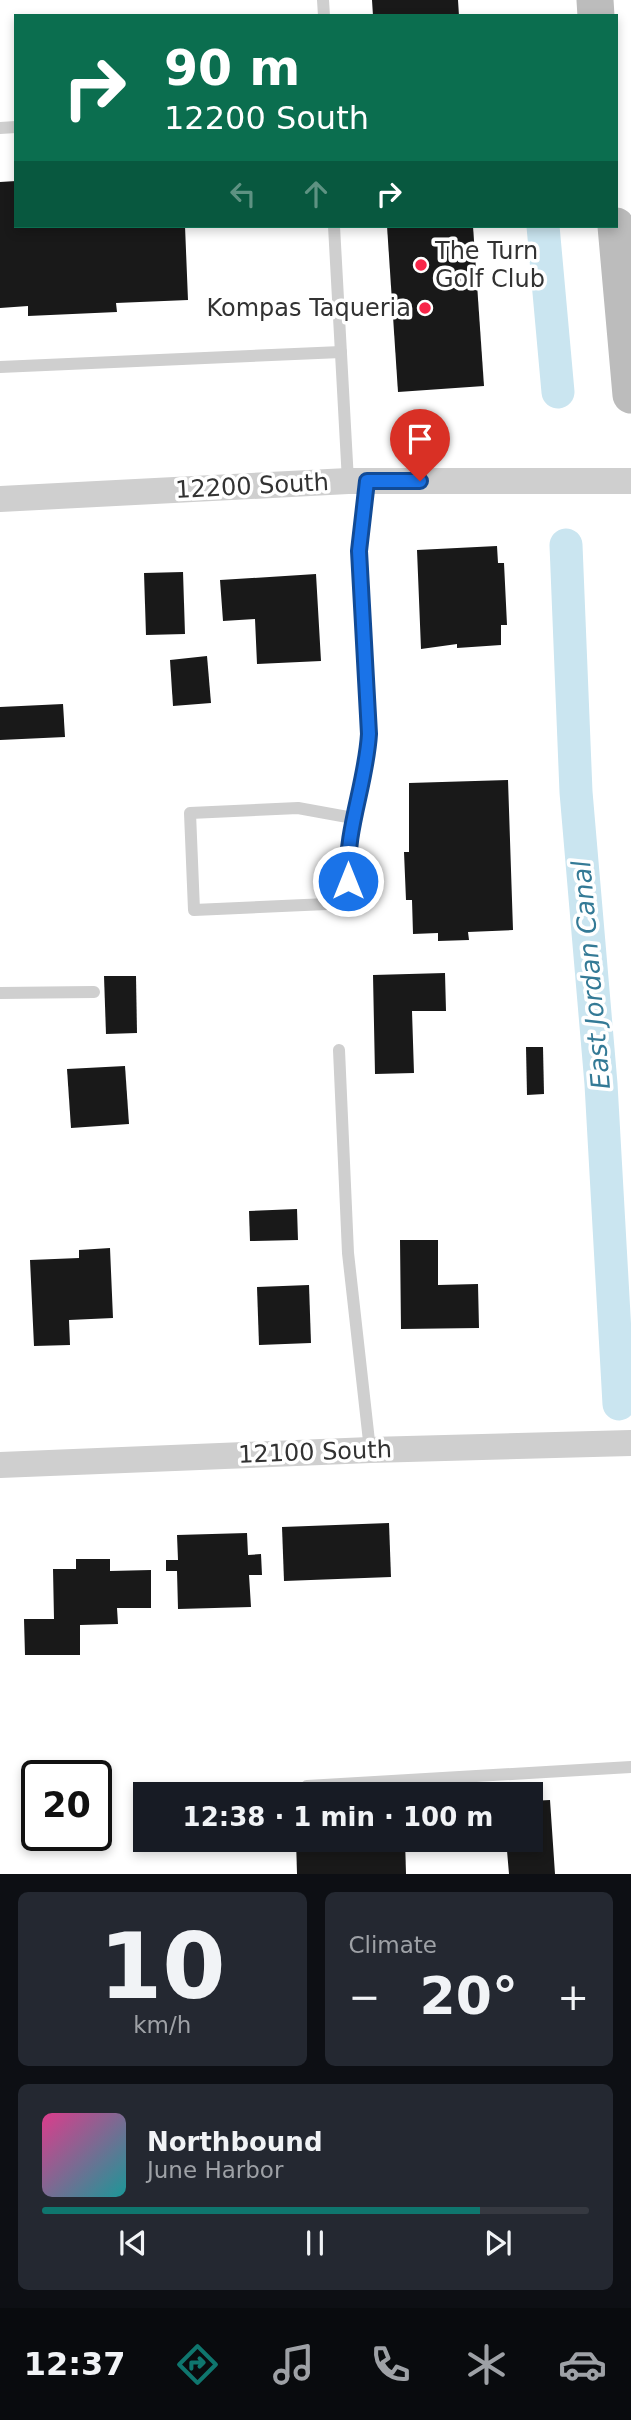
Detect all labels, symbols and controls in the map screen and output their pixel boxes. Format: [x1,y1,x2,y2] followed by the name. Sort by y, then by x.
[164,40,300,97] text: 90 m
[49,42,140,133] icon: right
[164,99,369,137] text: 12200 South
[224,175,262,213] icon: left
[297,175,335,213] icon: ahead
[370,175,408,213] icon: right
[434,237,545,293] place label: The Turn Golf Club
[413,257,429,273] marker: The Turn Golf Club
[206,294,411,322] place label: Kompas Taqueria
[417,300,433,316] marker: Kompas Taqueria
[390,409,450,481] pin
[401,420,439,458] icon: arrive
[175,468,329,504] street label: 12200 South
[311,844,385,918] position arrow
[566,859,616,1091] water label: East Jordan Canal
[238,1435,392,1469] street label: 12100 South
[21,1760,112,1851] speed limit sign: 20
[183,1802,493,1832] text: 12:38 · 1 min · 100 m
[99,1914,226,2019] text: 10
[349,1932,437,1958] text: Climate
[420,1966,518,2026] text: 20°
[349,1975,380,2019] text: −
[557,1975,589,2019] text: +
[133,2012,191,2038] text: km/h
[147,2127,323,2157] text: Northbound
[147,2157,283,2183] text: June Harbor
[114,2224,152,2262] icon: previous
[296,2224,334,2262] icon: pause
[479,2224,517,2262] icon: next
[173,2340,222,2389] icon: directions
[269,2340,318,2389] icon: music
[366,2340,415,2389] icon: phone
[462,2340,511,2389] icon: climate
[558,2340,607,2389] icon: car
[24,2345,126,2383] text: 12:37

